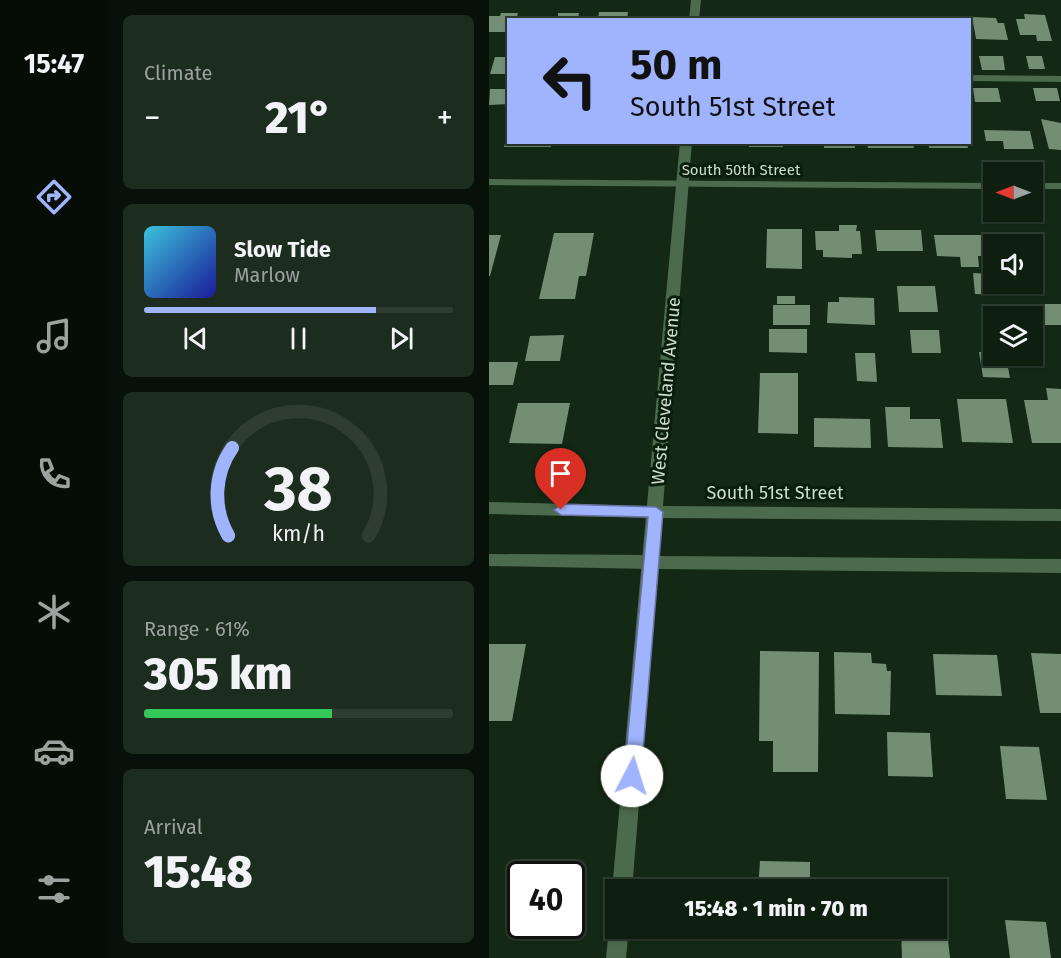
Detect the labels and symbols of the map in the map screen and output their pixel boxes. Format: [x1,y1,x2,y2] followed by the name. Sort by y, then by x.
[682,161,801,179] street label: South 50th Street
[983,162,1043,222] north arrow
[647,296,685,486] street label: West Cleveland Avenue
[535,448,586,510] pin
[706,482,844,504] street label: South 51st Street
[600,744,664,808] position arrow
[507,861,585,939] speed limit sign: 40

